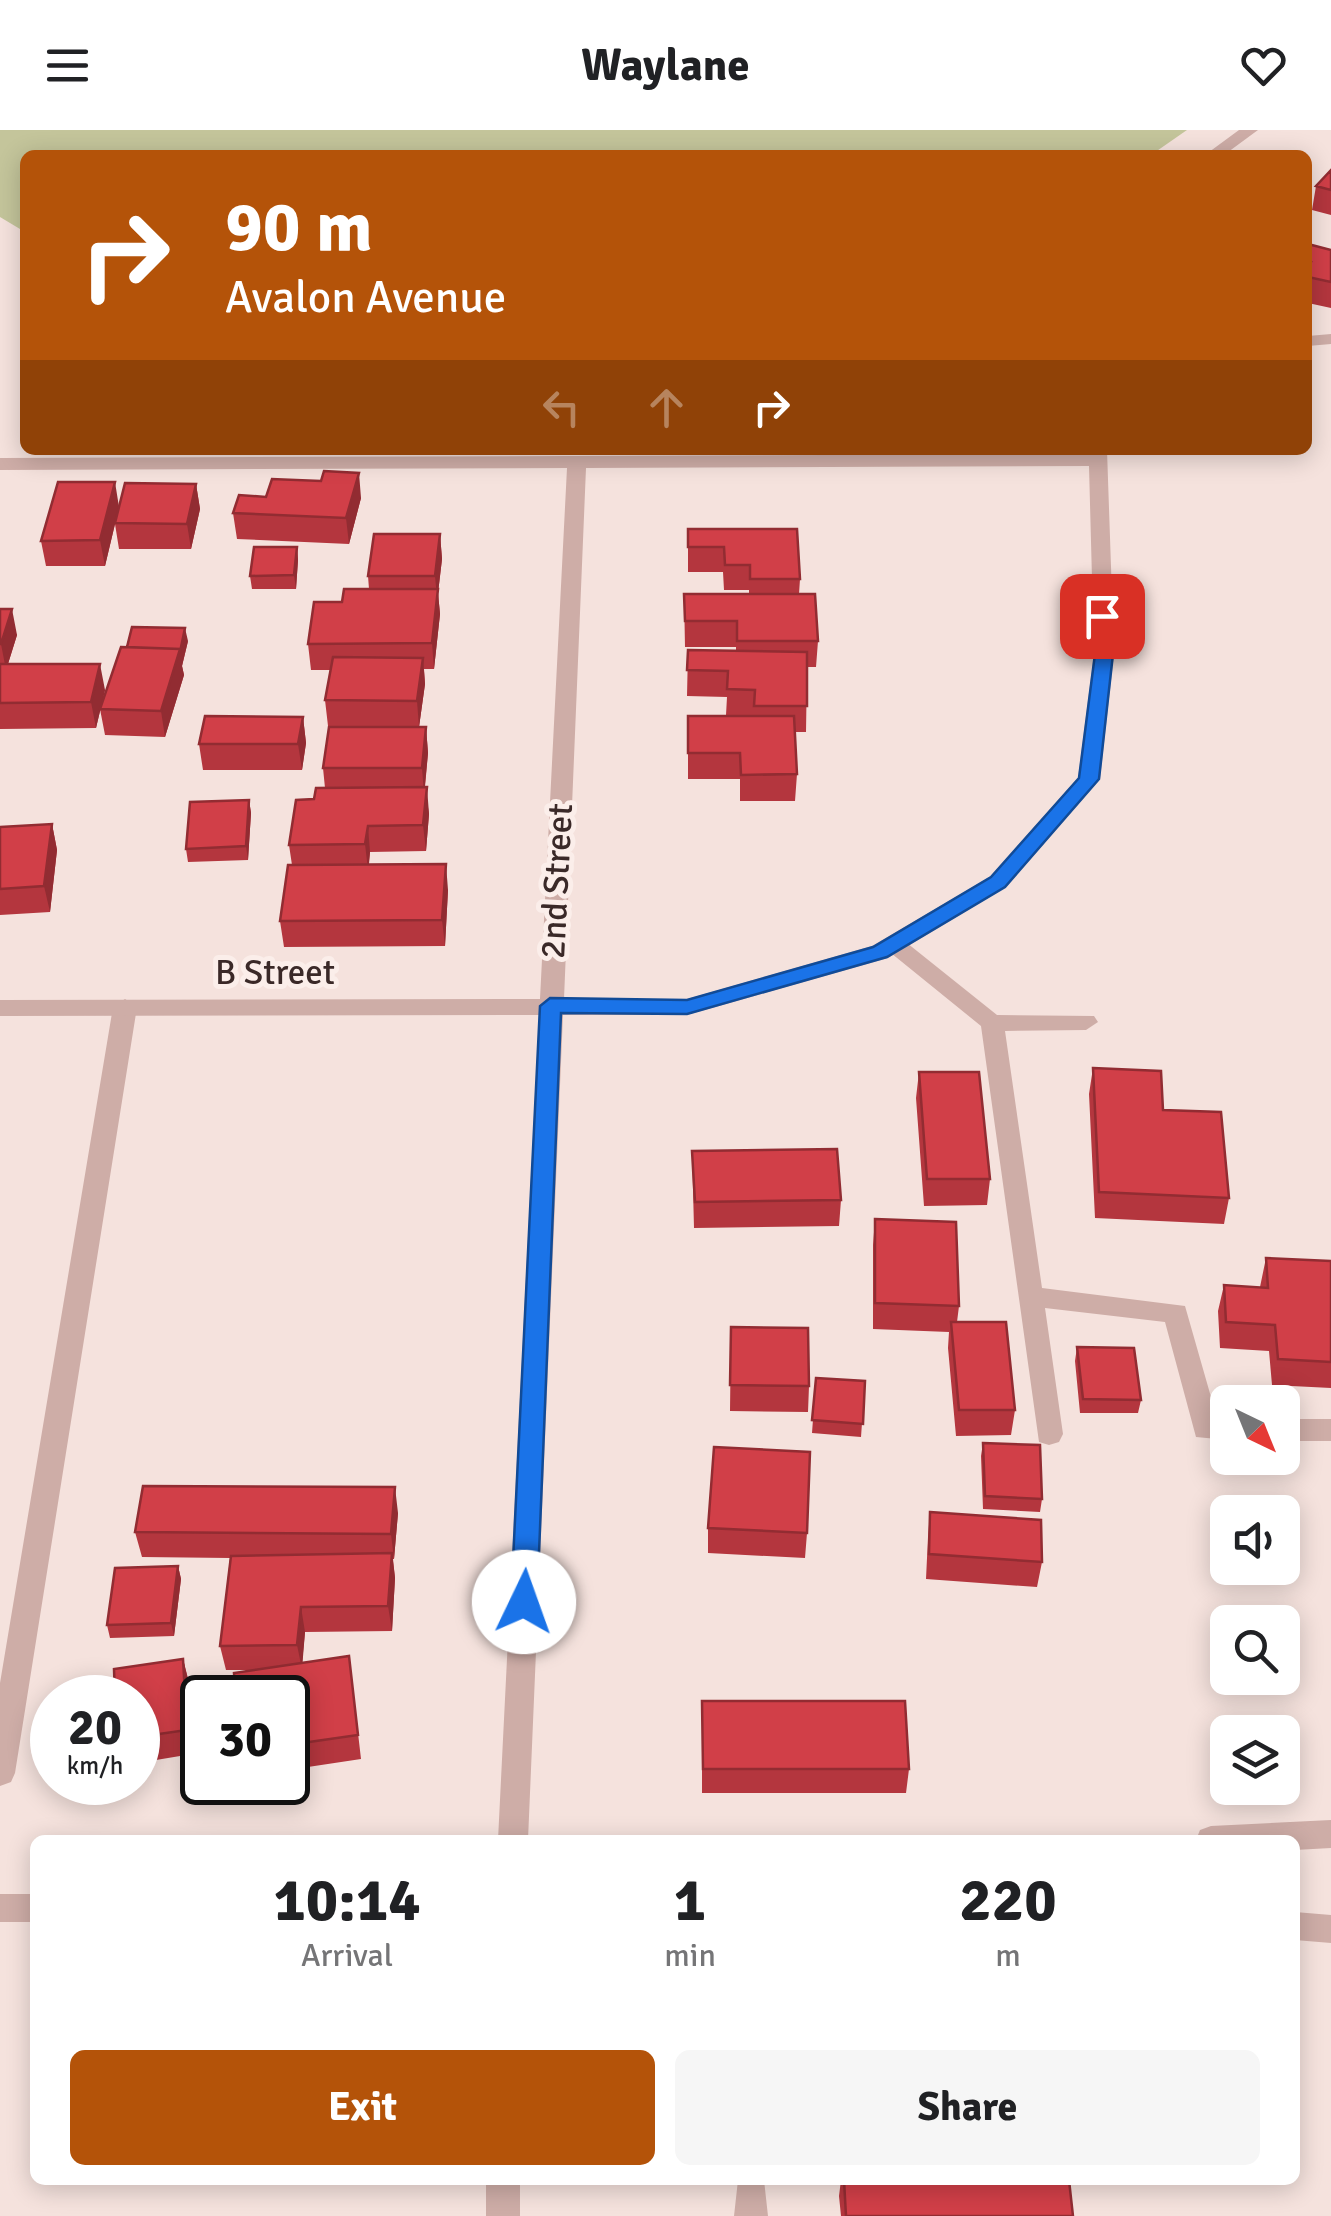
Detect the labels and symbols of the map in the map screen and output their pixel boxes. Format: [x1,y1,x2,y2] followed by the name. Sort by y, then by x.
[1060,574,1145,659] pin
[531,802,582,960] street label: 2nd Street
[215,951,335,994] street label: B Street
[1210,1385,1300,1475] north arrow
[472,1550,576,1654] position arrow
[180,1675,310,1805] speed limit sign: 30

